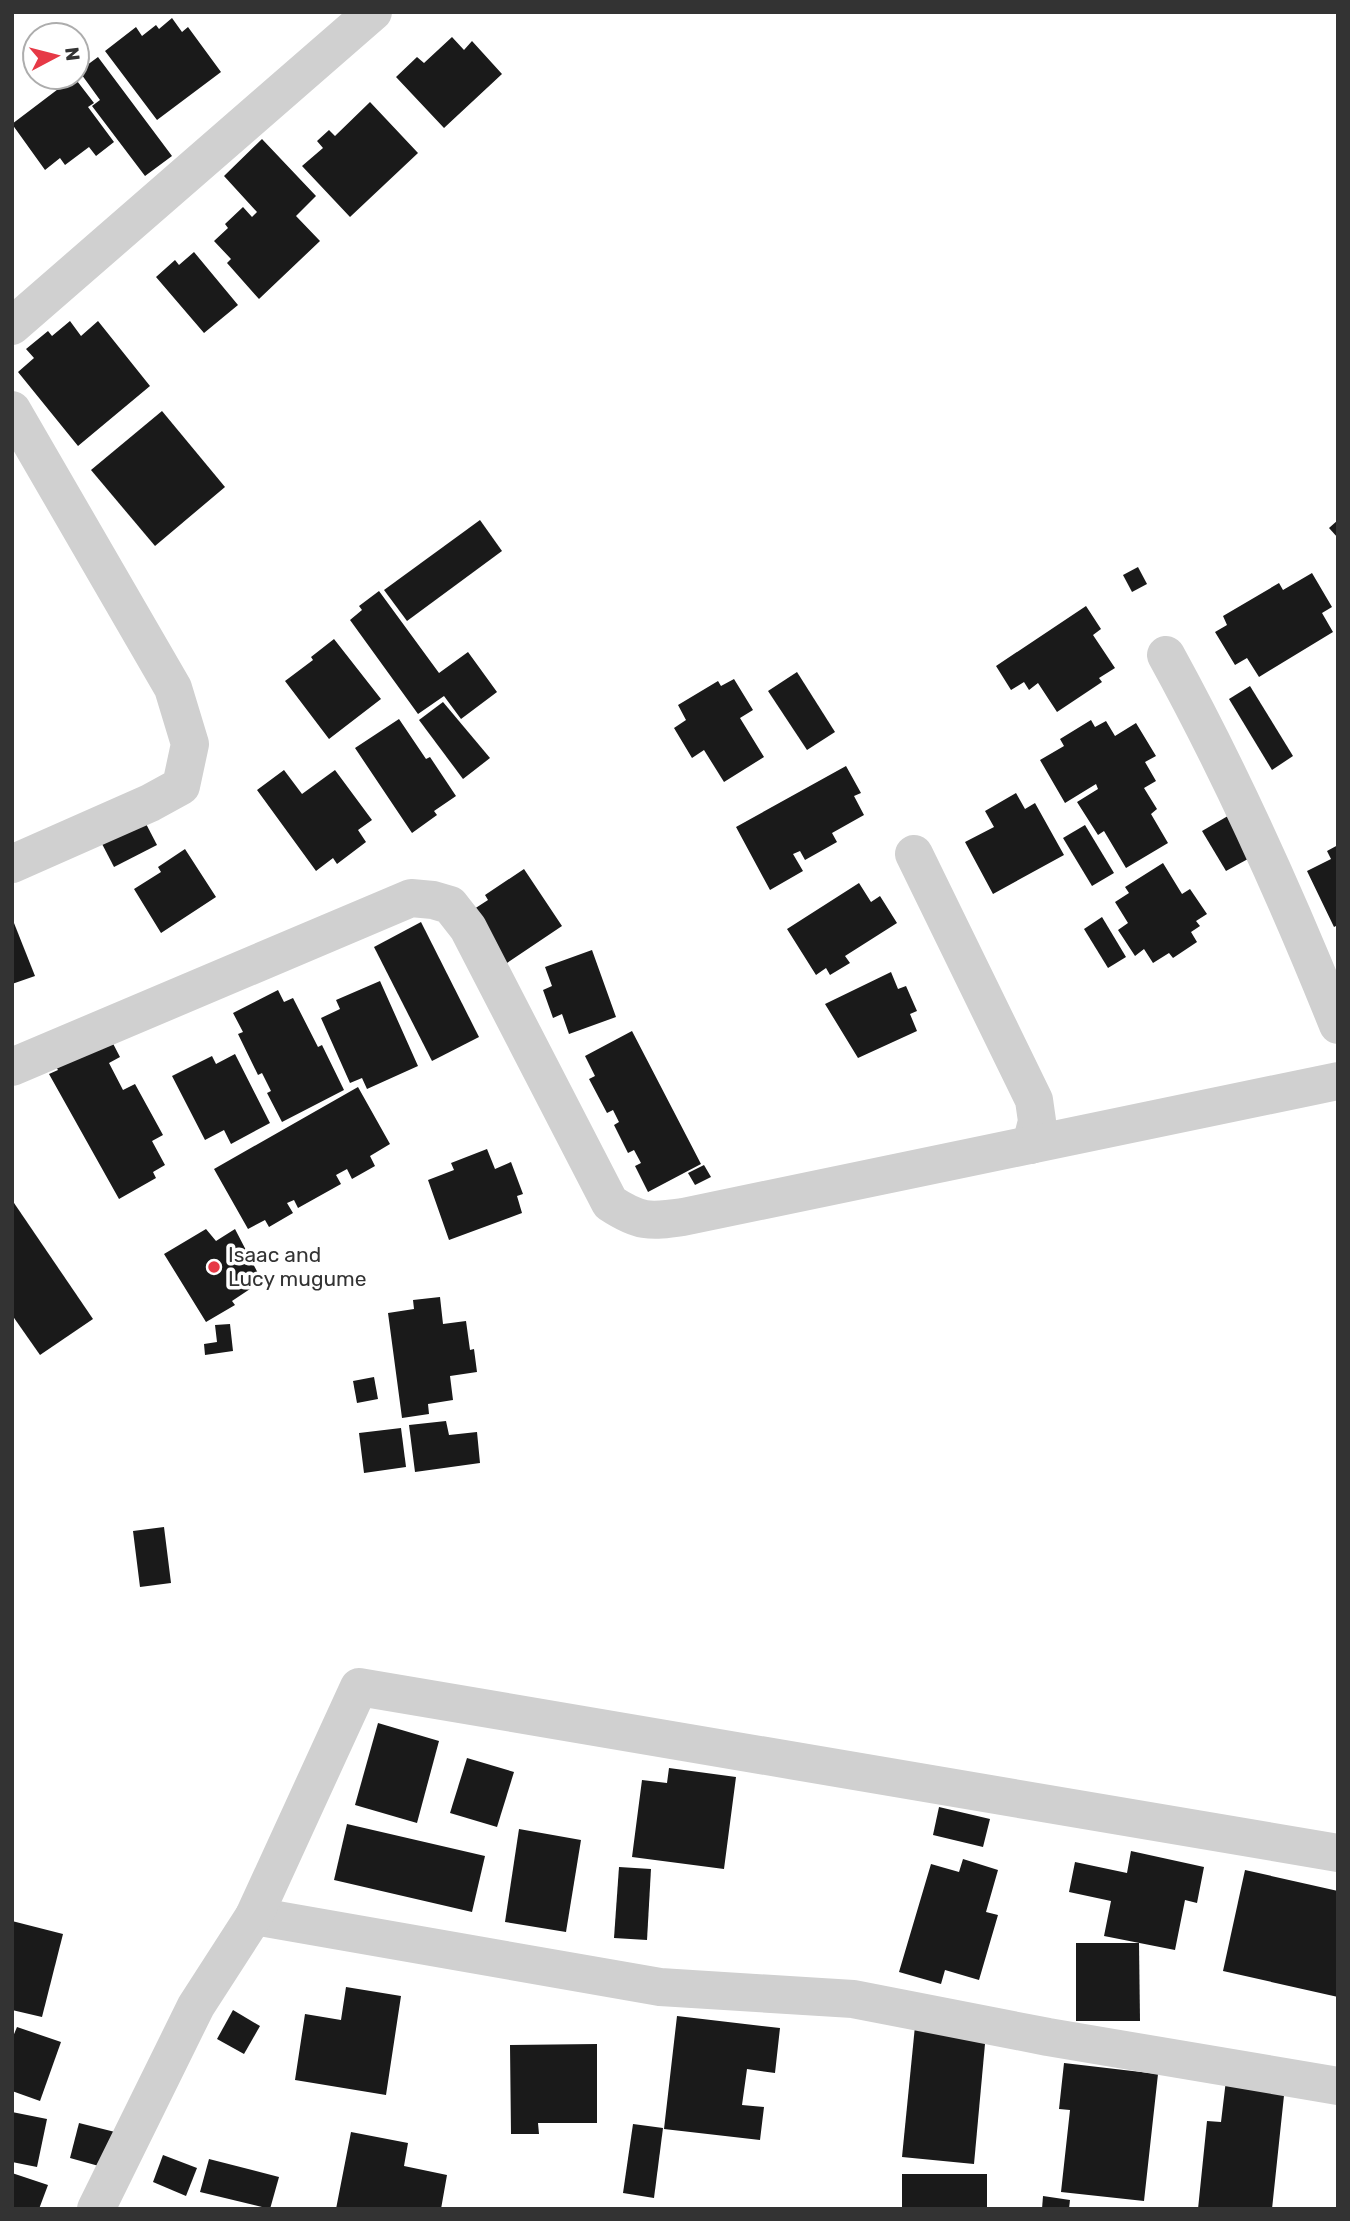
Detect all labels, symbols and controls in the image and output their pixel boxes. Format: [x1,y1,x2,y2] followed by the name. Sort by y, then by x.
[21,21,91,91] north arrow
[60,46,85,62] text: N
[228,1242,367,1291] place label: Isaac and Lucy mugume
[206,1259,222,1275] marker: Isaac and Lucy mugume

